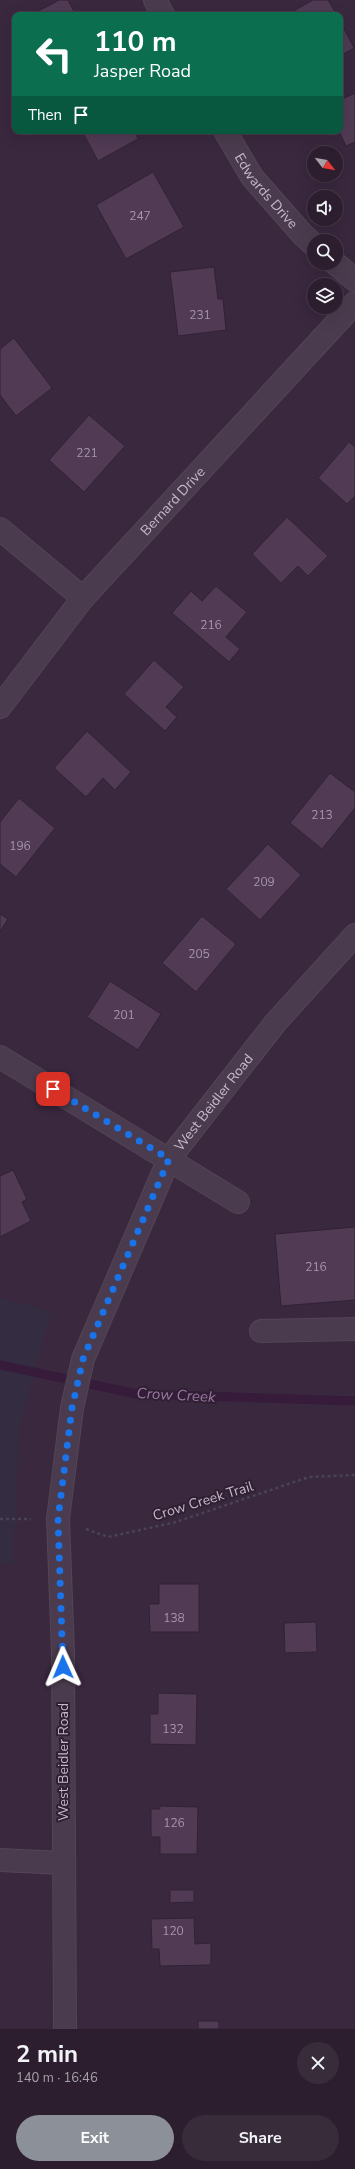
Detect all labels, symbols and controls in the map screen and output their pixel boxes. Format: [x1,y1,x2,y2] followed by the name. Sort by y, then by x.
[94,23,177,61] text: 110 m
[28,28,80,80] icon: left
[94,59,191,83] text: Jasper Road
[70,104,92,126] icon: arrive
[28,105,62,125] text: Then
[307,146,343,182] north arrow
[307,146,343,314] map controls
[230,149,302,233] street label: Edwards Drive
[307,190,343,226] button: sound
[129,208,151,224] house number: 247
[307,234,343,270] button: search
[307,278,343,314] button: layers
[189,307,211,323] house number: 231
[76,445,98,461] house number: 221
[136,462,209,539] street label: Bernard Drive
[200,617,222,633] house number: 216
[311,807,333,823] house number: 213
[9,838,31,854] house number: 196
[253,874,275,890] house number: 209
[188,946,210,962] house number: 205
[113,1007,135,1023] house number: 201
[169,1050,257,1155] street label: West Beidler Road
[36,1072,70,1106] pin
[42,1078,64,1100] icon: arrive
[305,1259,327,1275] house number: 216
[136,1383,216,1407] water label: Crow Creek
[150,1476,256,1525] street label: Crow Creek Trail
[163,1610,185,1626] house number: 138
[42,1646,84,1688] position arrow
[54,1703,73,1821] street label: West Beidler Road
[162,1721,184,1737] house number: 132
[163,1815,185,1831] house number: 126
[162,1923,184,1939] house number: 120
[16,2038,78,2070] text: 2 min
[297,2042,339,2084] button: close
[16,2069,98,2087] text: 140 m · 16:46
[16,2115,174,2161] button: Exit
[182,2115,339,2161] button: Share

